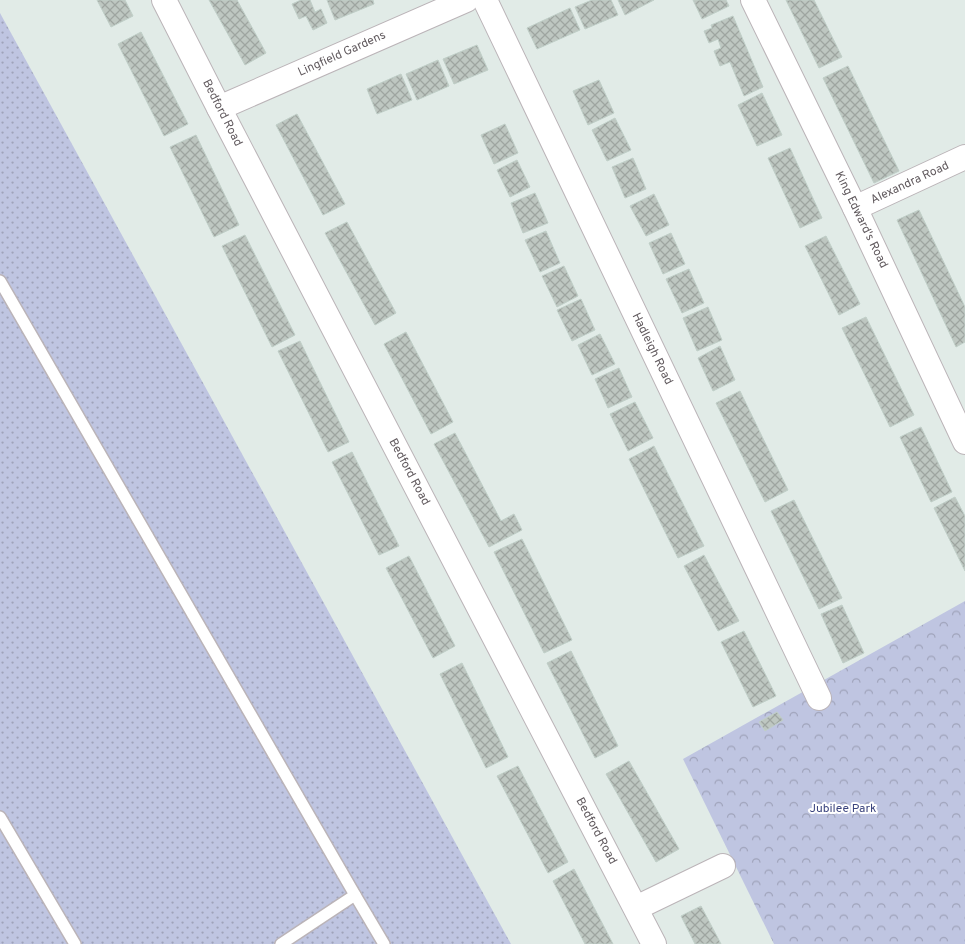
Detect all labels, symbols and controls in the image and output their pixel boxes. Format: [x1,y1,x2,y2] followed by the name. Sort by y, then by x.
[296,27,388,81] street label: Lingfield Gardens
[198,77,246,149] street label: Bedford Road
[868,158,952,208] street label: Alexandra Road
[831,169,891,271] street label: King Edward's Road
[628,310,676,388] street label: Hadleigh Road
[385,436,433,508] street label: Bedford Road
[572,795,620,867] street label: Bedford Road
[810,801,876,817] park label: Jubilee Park

